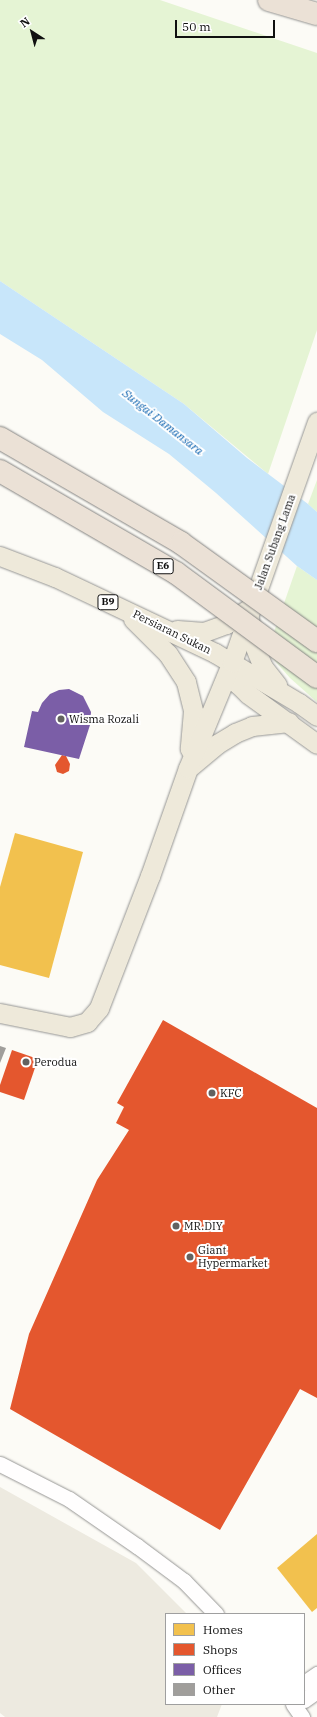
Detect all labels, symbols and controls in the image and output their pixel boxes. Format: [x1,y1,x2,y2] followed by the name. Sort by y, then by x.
[12,12,52,52] north arrow
[177,12,277,38] scale bar
[17,14,33,31] text: N
[182,19,211,34] text: 50 m
[120,386,206,458] water label: Sungai Damansara
[252,493,298,591] street label: Jalan Subang Lama
[152,558,174,574] road number: E6
[97,594,119,610] road number: B9
[131,607,213,657] street label: Persiaran Sukan
[69,712,139,726] place label: Wisma Rozali
[56,714,66,724] marker: Wisma Rozali
[34,1055,77,1069] place label: Perodua
[21,1057,31,1067] marker: Perodua
[220,1086,242,1100] place label: KFC
[207,1088,217,1098] marker: KFC
[184,1219,223,1233] place label: MR.DIY
[171,1221,181,1231] marker: MR.DIY
[198,1244,268,1270] place label: Giant Hypermarket
[185,1252,195,1262] marker: Giant Hypermarket
[165,1613,305,1705] legend
[203,1622,243,1637] text: Homes
[203,1642,238,1657] text: Shops
[203,1662,242,1677] text: Offices
[203,1682,235,1697] text: Other

